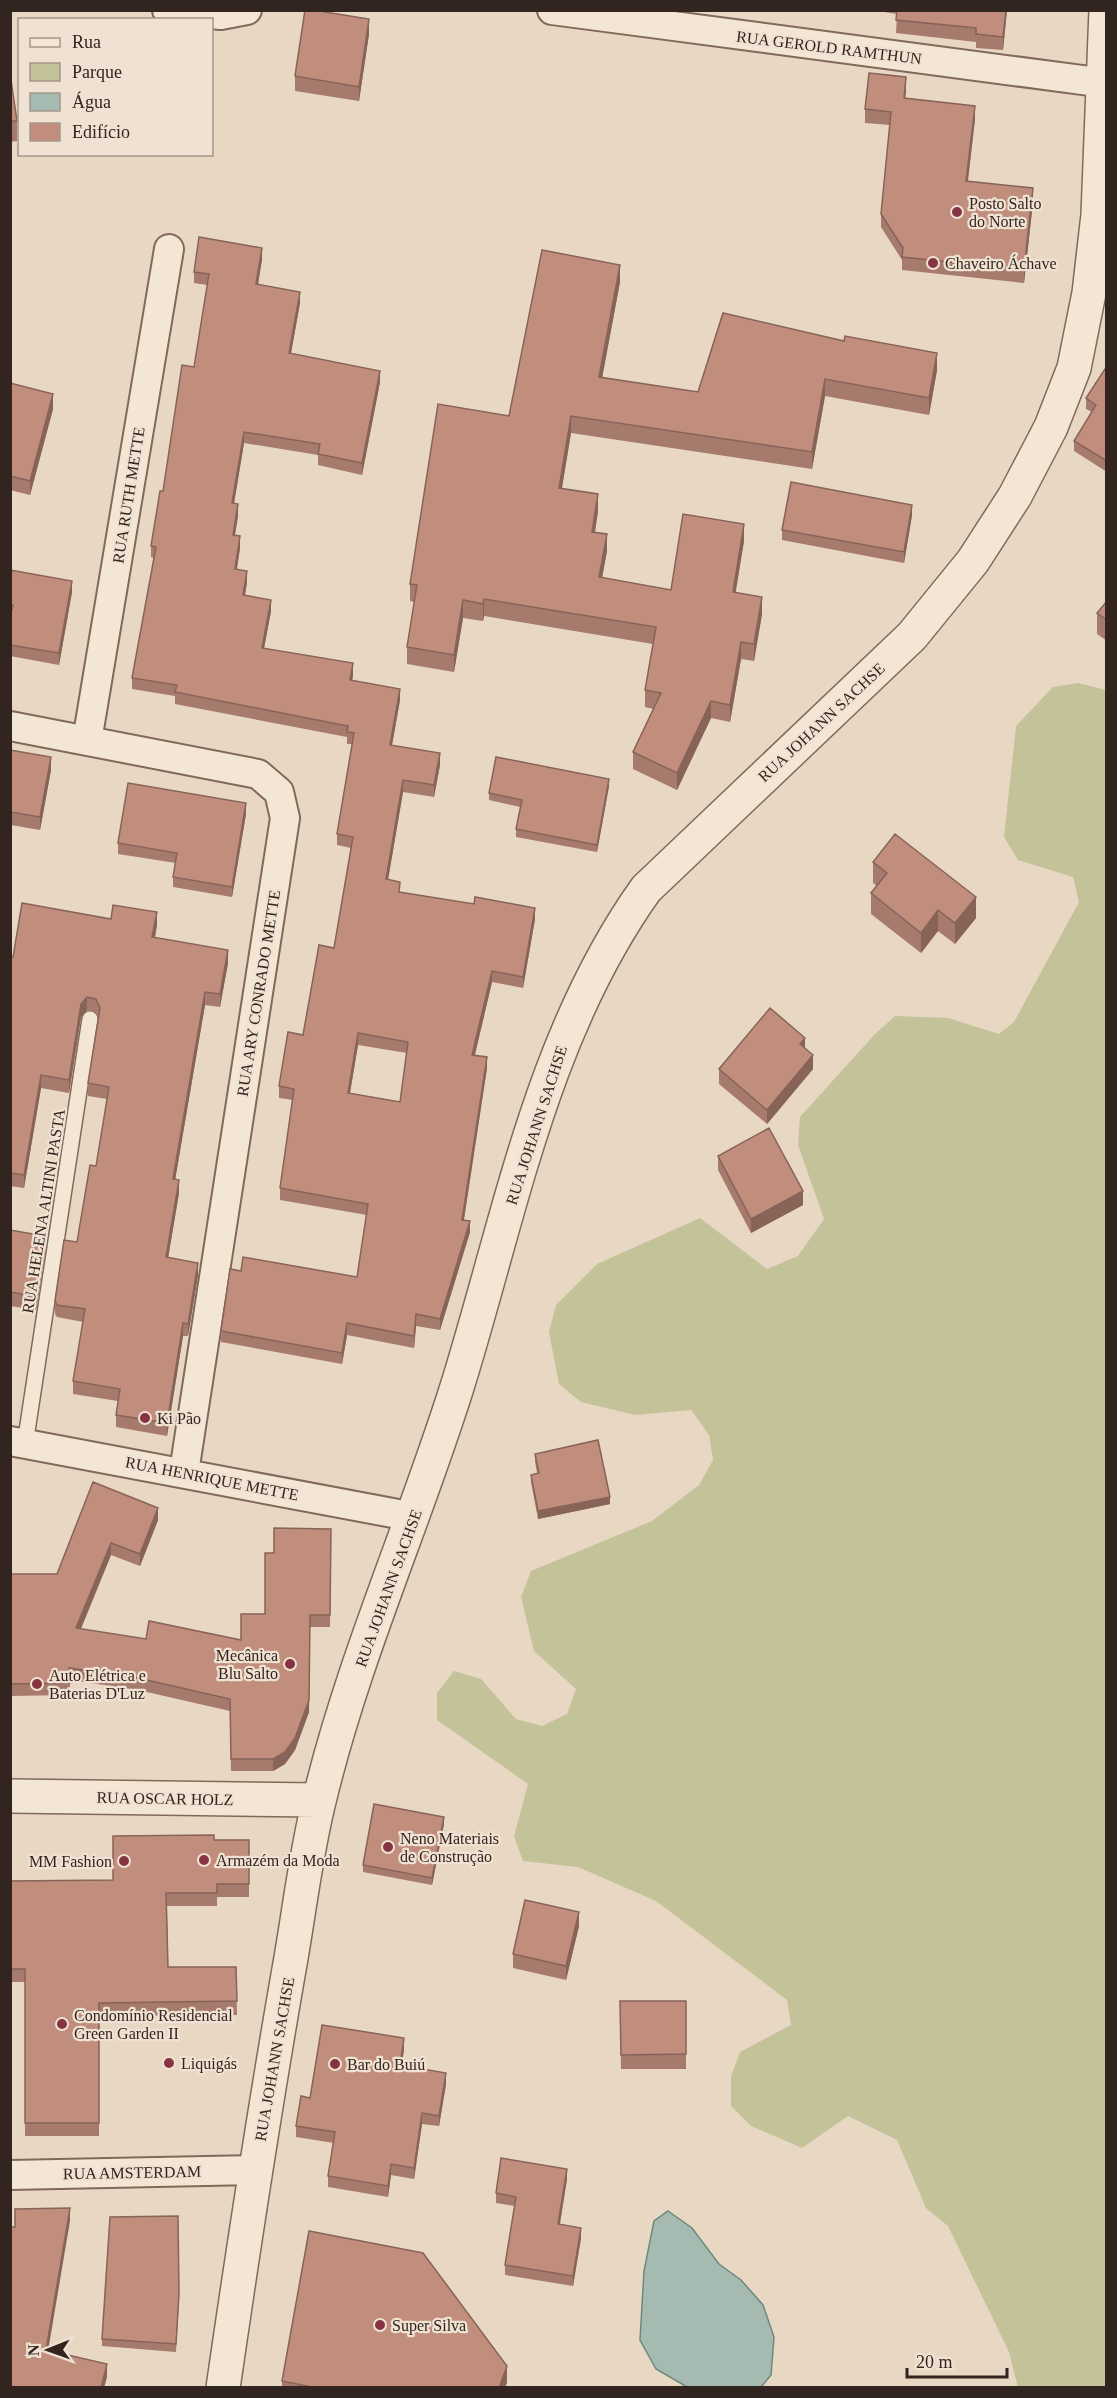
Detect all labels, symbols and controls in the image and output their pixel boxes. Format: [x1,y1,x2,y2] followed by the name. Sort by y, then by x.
[18,18,213,156] legend
[735,28,923,67] street label: RUA GEROLD RAMTHUN
[72,32,101,52] text: Rua
[72,62,122,82] text: Parque
[72,91,111,112] text: Água
[72,122,130,142] text: Edifício
[969,195,1041,230] place label: Posto Salto do Norte
[950,205,964,219] marker: Posto Salto do Norte
[945,254,1057,272] place label: Chaveiro Áchave
[926,256,940,270] marker: Chaveiro Áchave
[109,426,148,564] street label: RUA RUTH METTE
[755,659,888,785] street label: RUA JOHANN SACHSE
[234,889,283,1098] street label: RUA ARY CONRADO METTE
[503,1043,570,1207] street label: RUA JOHANN SACHSE
[19,1107,68,1315] street label: RUA HELENA ALTINI PASTA
[157,1410,201,1427] place label: Ki Pão
[138,1411,152,1425] marker: Ki Pão
[124,1453,300,1504] street label: RUA HENRIQUE METTE
[352,1507,425,1669] street label: RUA JOHANN SACHSE
[216,1647,278,1682] place label: Mecânica Blu Salto
[283,1657,297,1671] marker: Mecânica Blu Salto
[49,1667,146,1702] place label: Auto Elétrica e Baterias D'Luz
[30,1677,44,1691] marker: Auto Elétrica e Baterias D'Luz
[96,1789,234,1808] street label: RUA OSCAR HOLZ
[400,1830,499,1866] place label: Neno Materiais de Construção
[381,1840,395,1854] marker: Neno Materiais de Construção
[216,1852,340,1869] place label: Armazém da Moda
[29,1853,112,1870] place label: MM Fashion
[197,1853,211,1867] marker: Armazém da Moda
[117,1854,131,1868] marker: MM Fashion
[252,1976,297,2142] street label: RUA JOHANN SACHSE
[74,2007,233,2042] place label: Condomínio Residencial Green Garden II
[55,2017,69,2031] marker: Condomínio Residencial Green Garden II
[181,2055,237,2073] place label: Liquigás
[162,2056,176,2070] marker: Liquigás
[347,2056,425,2073] place label: Bar do Buiú
[328,2057,342,2071] marker: Bar do Buiú
[63,2163,201,2182] street label: RUA AMSTERDAM
[392,2317,466,2335] place label: Super Silva
[373,2318,387,2332] marker: Super Silva
[18,2320,78,2380] north arrow
[907,2341,1008,2379] scale bar
[25,2344,42,2356] text: N
[916,2352,953,2372] text: 20 m

